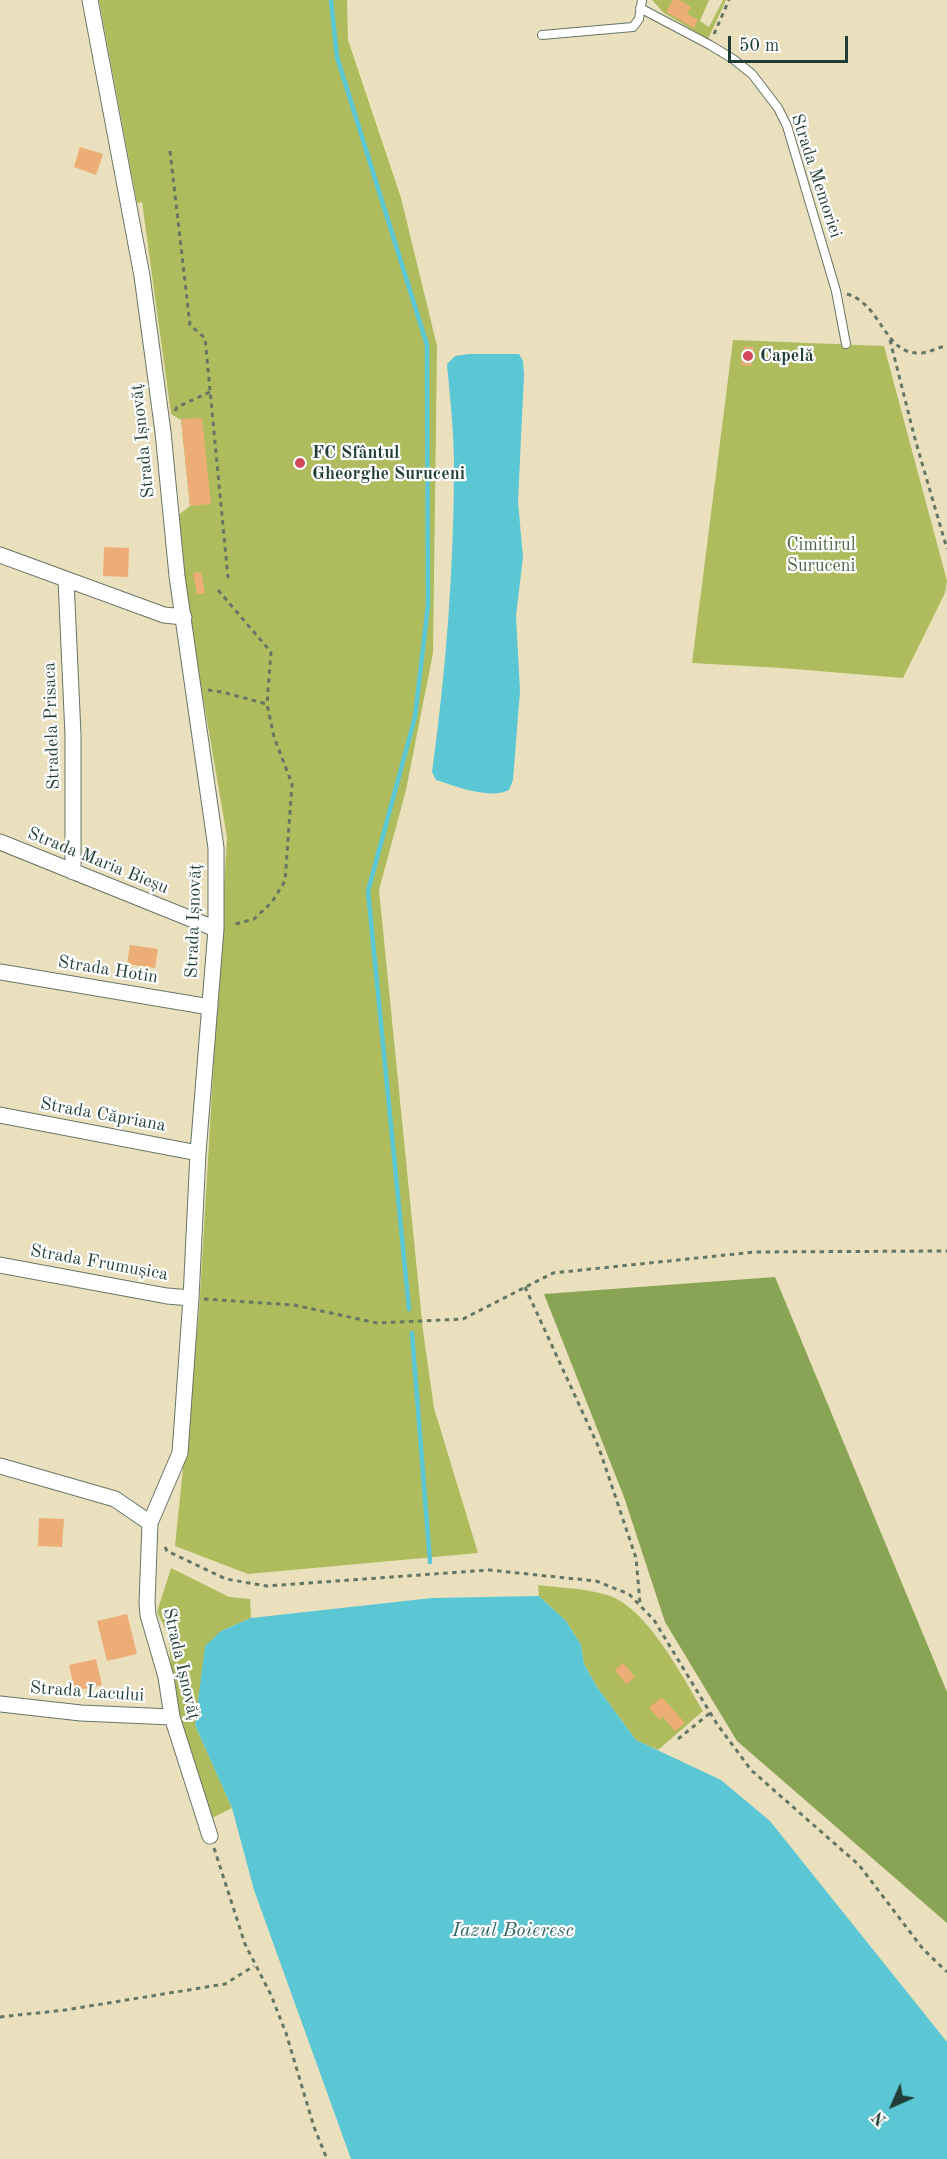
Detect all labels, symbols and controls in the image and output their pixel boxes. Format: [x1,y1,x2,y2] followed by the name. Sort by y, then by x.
[731,24,851,62] scale bar
[739,37,779,55] text: 50 m
[786,111,846,241] street label: Strada Memoriei
[760,345,814,367] place label: Capelă
[741,349,755,363] marker: Capelă
[126,383,160,499] street label: Strada Ișnovăț
[312,442,465,484] place label: FC Sfântul Gheorghe Suruceni
[293,456,307,470] marker: FC Sfântul Gheorghe Suruceni
[786,534,856,576] park label: Cimitirul Suruceni
[39,662,65,790] street label: Stradela Prisaca
[24,823,172,899] street label: Strada Maria Bieșu
[181,863,207,979] street label: Strada Ișnovăț
[56,951,160,989] street label: Strada Hotin
[39,1093,167,1137] street label: Strada Căpriana
[28,1240,170,1286] street label: Strada Frumușica
[158,1606,204,1722] street label: Strada Ișnovăț
[29,1677,145,1707] street label: Strada Lacului
[452,1919,574,1943] water label: Iazul Boieresc
[863,2075,923,2135] north arrow
[870,2108,890,2128] text: N

